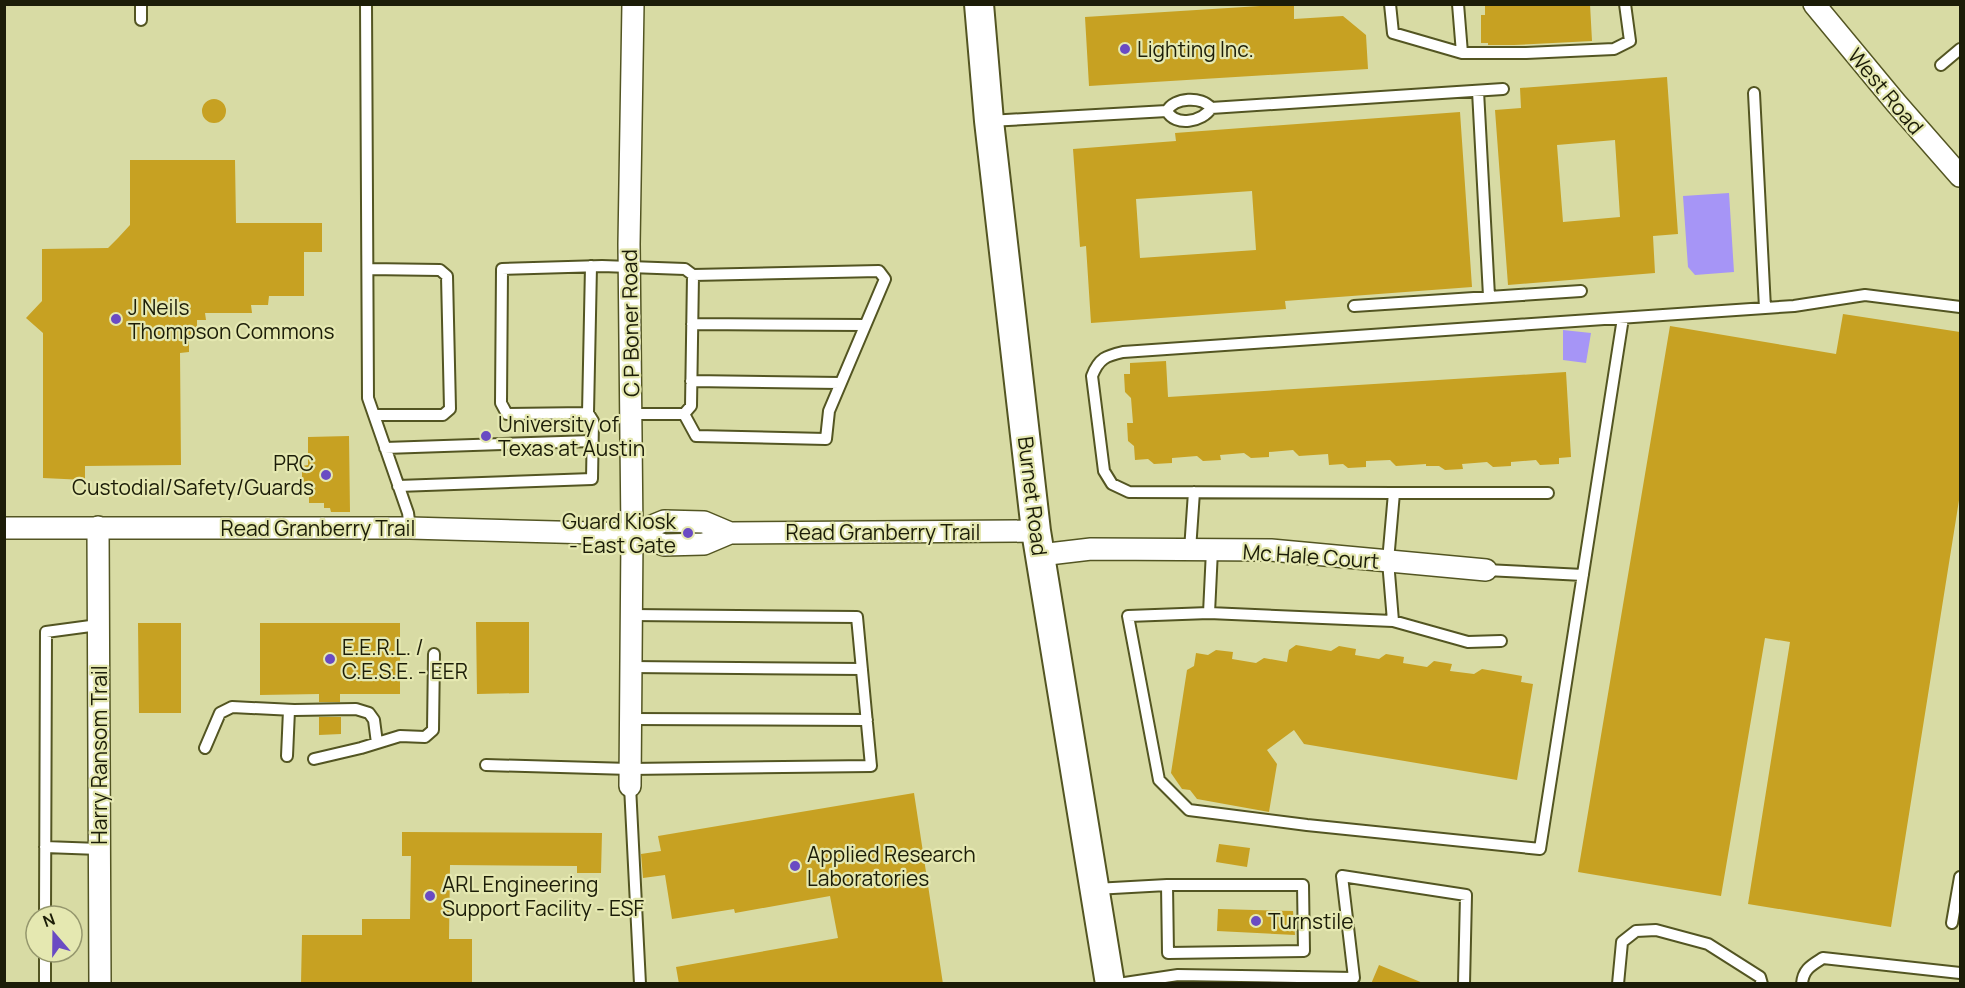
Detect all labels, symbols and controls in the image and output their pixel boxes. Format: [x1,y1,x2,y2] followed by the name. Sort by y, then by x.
[1137,35,1254,63] place label: Lighting Inc.
[1118,42,1132,56] marker: Lighting Inc.
[1842,42,1930,140] street label: West Road
[615,249,645,397] street label: C P Boner Road
[128,293,335,345] place label: J Neils Thompson Commons
[109,312,123,326] marker: J Neils Thompson Commons
[498,410,645,462] place label: University of Texas at Austin
[479,429,493,443] marker: University of Texas at Austin
[1012,435,1054,557] street label: Burnet Road
[72,449,314,501] place label: PRC Custodial/Safety/Guards
[319,468,333,482] marker: PRC Custodial/Safety/Guards
[562,507,677,559] place label: Guard Kiosk - East Gate
[221,514,415,542] street label: Read Granberry Trail
[786,518,980,546] street label: Read Granberry Trail
[681,526,695,540] marker: Guard Kiosk - East Gate
[1242,537,1380,575] street label: Mc Hale Court
[342,633,468,685] place label: E.E.R.L. / C.E.S.E. - EER
[323,652,337,666] marker: E.E.R.L. / C.E.S.E. - EER
[85,665,113,845] street label: Harry Ransom Trail
[807,840,976,892] place label: Applied Research Laboratories
[788,859,802,873] marker: Applied Research Laboratories
[442,870,644,922] place label: ARL Engineering Support Facility - ESF
[423,889,437,903] marker: ARL Engineering Support Facility - ESF
[24,904,84,964] north arrow
[1268,907,1354,935] place label: Turnstile
[40,908,58,932] text: N
[1249,914,1263,928] marker: Turnstile

